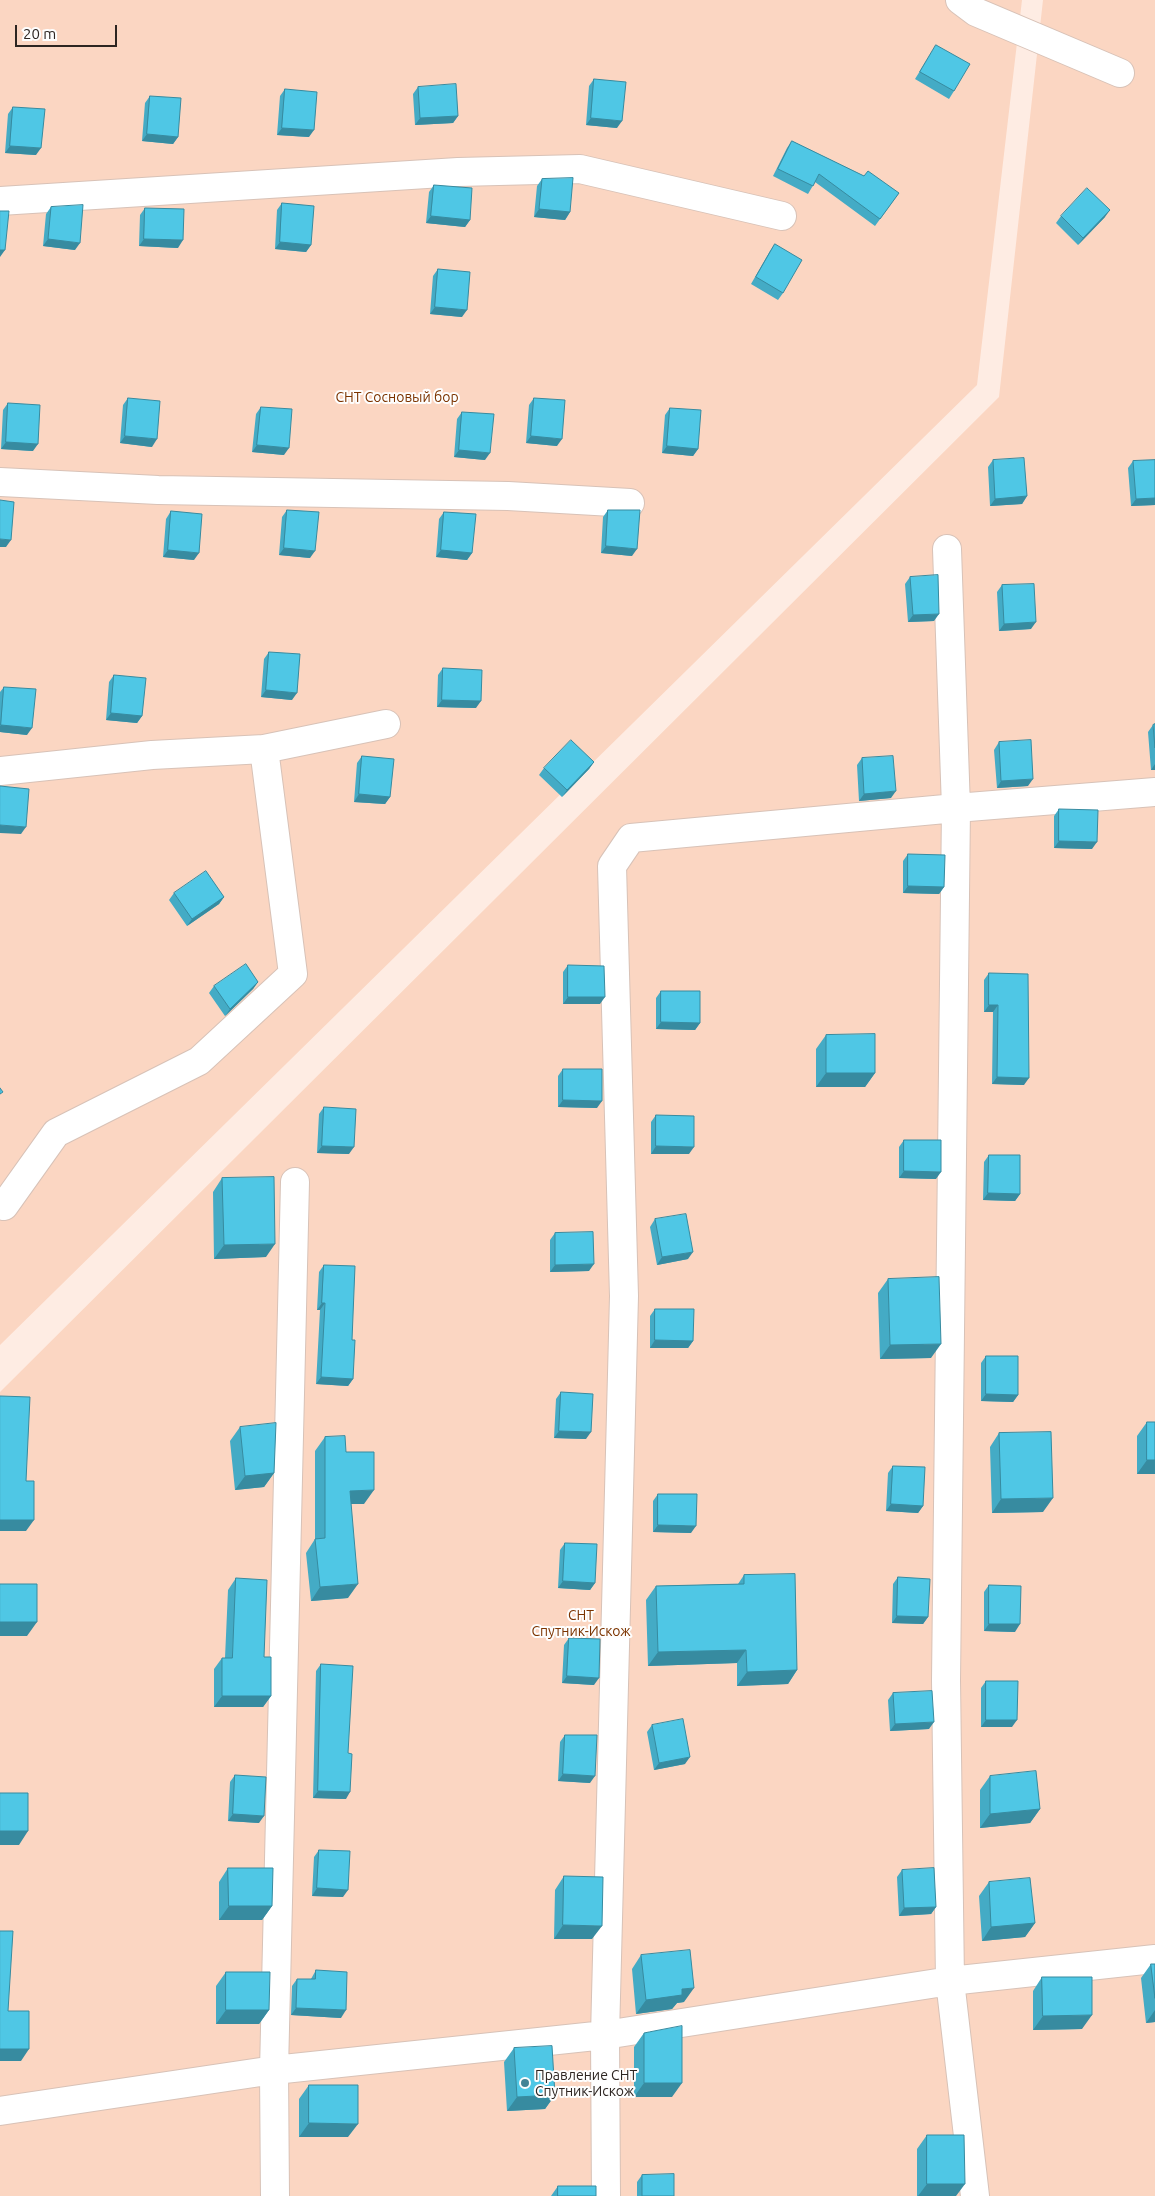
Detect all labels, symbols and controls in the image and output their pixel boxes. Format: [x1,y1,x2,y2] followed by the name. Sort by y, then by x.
[18,15,120,47] scale bar
[23,25,56,42] text: 20 m
[335,389,459,405] park label: СНТ Сосновый бор
[531,1607,631,1640] park label: СНТ Спутник-Искож
[535,2067,637,2100] place label: Правление СНТ Спутник-Искож
[519,2077,531,2089] marker: Правление СНТ Спутник-Искож

